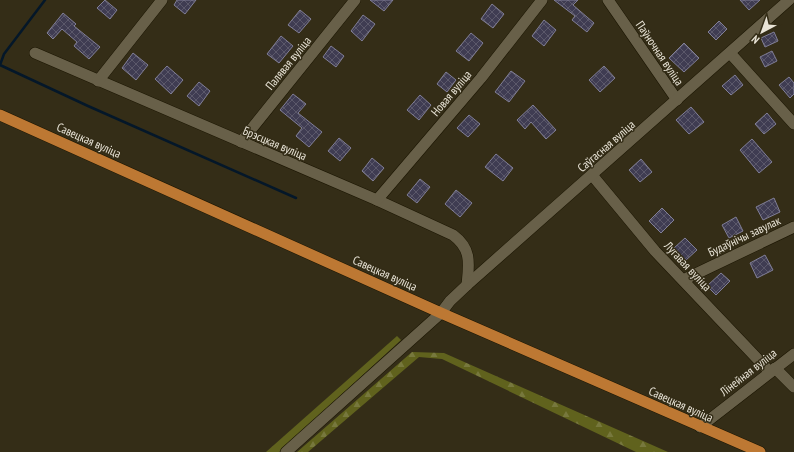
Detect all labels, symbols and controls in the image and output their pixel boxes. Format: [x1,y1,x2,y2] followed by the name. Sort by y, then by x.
[742,12,782,52] north arrow
[633,18,687,88] street label: Паўночная вуліца
[749,32,762,47] text: N
[262,33,314,93] street label: Палявая вуліца
[428,67,475,119] street label: Новая вуліца
[574,117,638,175] street label: Саўгасная вуліца
[55,119,124,161] street label: Савецкая вуліца
[241,123,309,163] street label: Брэсцкая вуліца
[705,212,783,259] street label: Будаўнічы завулак
[661,237,715,294] street label: Лугавая вуліца
[351,252,420,294] street label: Савецкая вуліца
[716,345,780,399] street label: Лінейная вуліца
[647,383,716,425] street label: Савецкая вуліца

